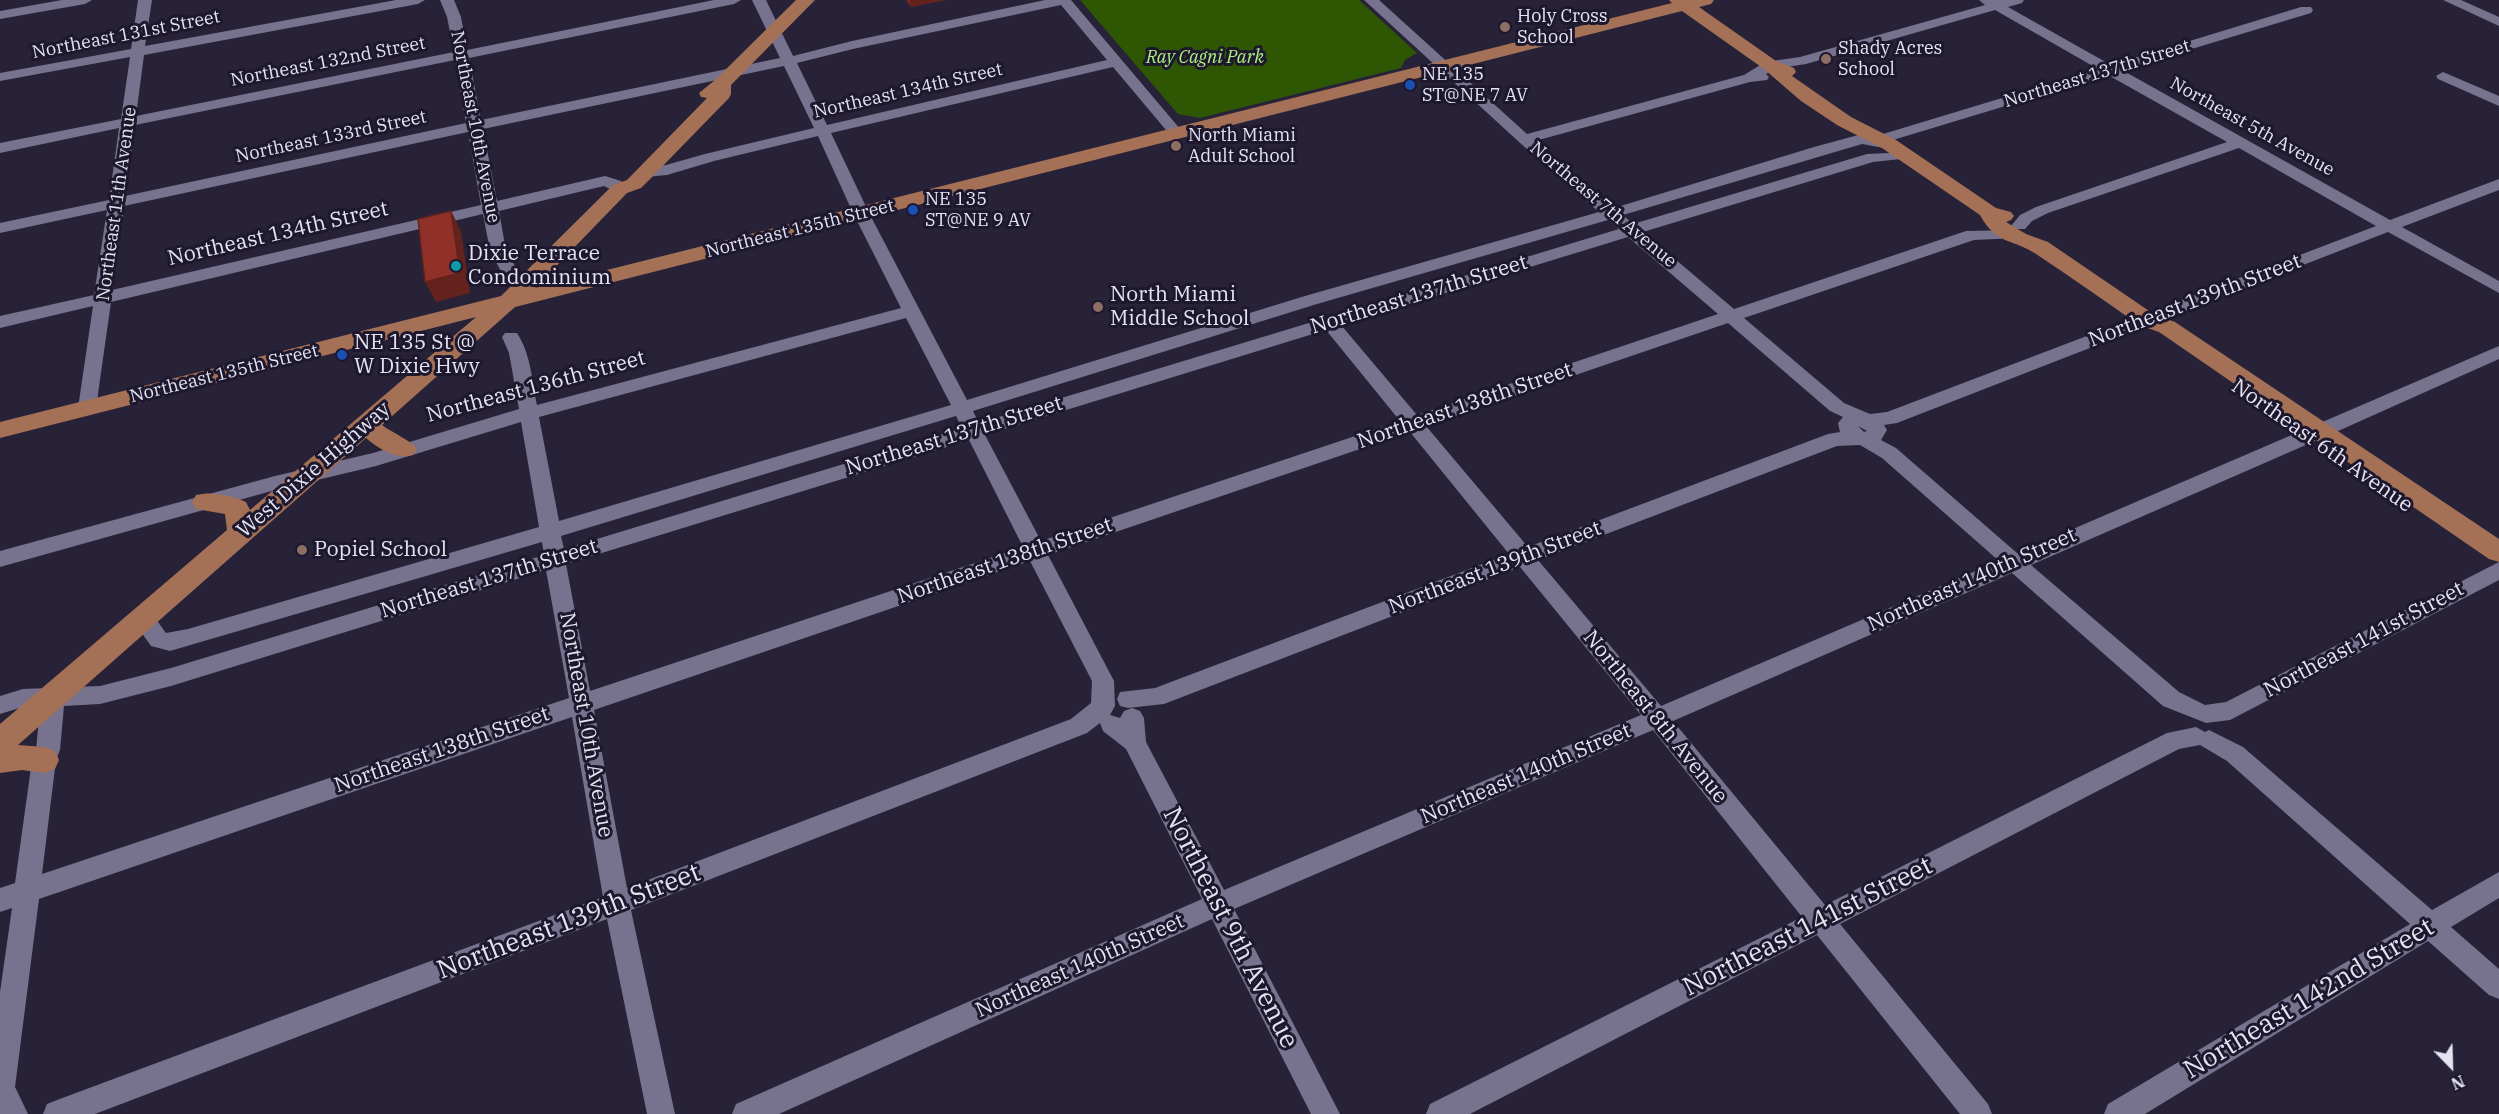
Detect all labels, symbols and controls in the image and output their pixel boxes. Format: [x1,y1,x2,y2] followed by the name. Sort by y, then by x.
[30,6,222,64] street label: Northeast 131st Street
[1517,6,1608,48] place label: Holy Cross School
[1498,20,1512,34] marker: Holy Cross School
[446,29,504,225] street label: Northeast 10th Avenue
[229,32,427,92] street label: Northeast 132nd Street
[2001,35,2193,113] street label: Northeast 137th Street
[1838,38,1942,80] place label: Shady Acres School
[1146,47,1264,69] park label: Ray Cagni Park
[1819,52,1833,66] marker: Shady Acres School
[811,59,1005,123] street label: Northeast 134th Street
[1422,64,1528,106] place label: NE 135 ST@NE 7 AV
[2166,73,2338,181] street label: Northeast 5th Avenue
[1403,78,1417,92] marker: NE 135 ST@NE 7 AV
[93,106,141,302] street label: Northeast 11th Avenue
[234,106,428,168] street label: Northeast 133rd Street
[1188,125,1296,168] place label: North Miami Adult School
[1525,137,1681,273] street label: Northeast 7th Avenue
[1169,139,1183,153] marker: North Miami Adult School
[925,189,1031,232] place label: NE 135 ST@NE 9 AV
[704,195,896,263] street label: Northeast 135th Street
[165,196,391,272] street label: Northeast 134th Street
[906,203,920,217] marker: NE 135 ST@NE 9 AV
[468,241,611,291] place label: Dixie Terrace Condominium
[2085,249,2305,353] street label: Northeast 139th Street
[1307,250,1531,340] street label: Northeast 137th Street
[449,259,463,273] marker: Dixie Terrace Condominium
[1110,282,1249,332] place label: North Miami Middle School
[1091,300,1105,314] marker: North Miami Middle School
[354,330,480,380] place label: NE 135 St @ W Dixie Hwy
[128,340,320,408] street label: Northeast 135th Street
[424,346,648,428] street label: Northeast 136th Street
[335,348,349,362] marker: NE 135 St @ W Dixie Hwy
[1354,357,1576,455] street label: Northeast 138th Street
[2227,374,2417,518] street label: Northeast 6th Avenue
[842,391,1066,481] street label: Northeast 137th Street
[232,397,396,543] street label: West Dixie Highway
[894,512,1116,610] street label: Northeast 138th Street
[1385,516,1605,620] street label: Northeast 139th Street
[1864,523,2080,637] street label: Northeast 140th Street
[377,534,601,624] street label: Northeast 137th Street
[314,537,447,563] place label: Popiel School
[295,543,309,557] marker: Popiel School
[2260,577,2468,703] street label: Northeast 141st Street
[554,611,618,839] street label: Northeast 10th Avenue
[1577,625,1733,809] street label: Northeast 8th Avenue
[331,701,553,799] street label: Northeast 138th Street
[1417,718,1635,830] street label: Northeast 140th Street
[1156,802,1304,1054] street label: Northeast 9th Avenue
[1678,851,1938,1003] street label: Northeast 141st Street
[433,857,705,987] street label: Northeast 139th Street
[972,909,1188,1023] street label: Northeast 140th Street
[2178,912,2440,1086] street label: Northeast 142nd Street
[2421,1036,2481,1096] north arrow
[2448,1071,2468,1094] text: N

